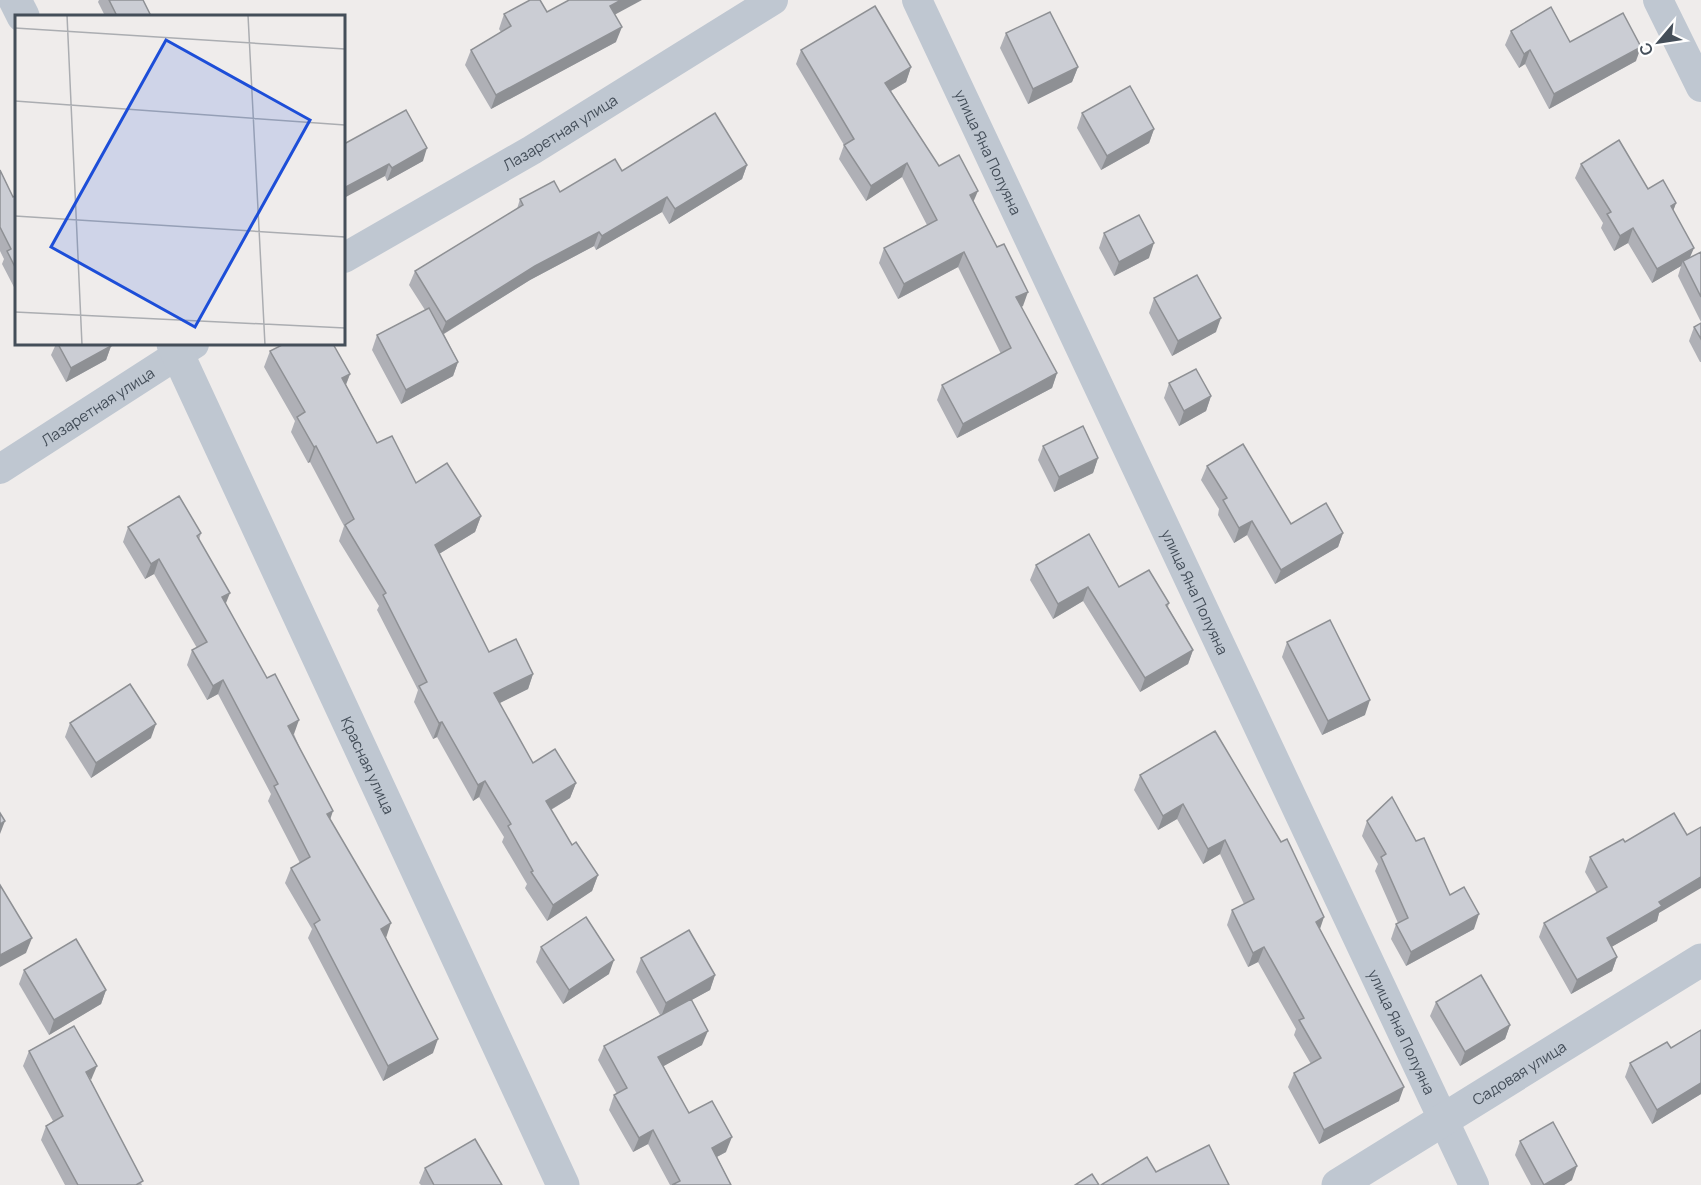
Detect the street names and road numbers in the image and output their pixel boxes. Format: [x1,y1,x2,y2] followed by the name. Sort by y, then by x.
[950,86,1027,218] street label: улица Яна Полуяна
[499,89,621,175] street label: Лазаретная улица
[37,362,158,450] street label: Лазаретная улица
[1157,526,1234,658] street label: улица Яна Полуяна
[337,713,400,817] street label: Красная улица
[1363,966,1440,1098] street label: улица Яна Полуяна
[1468,1036,1570,1110] street label: Садовая улица

